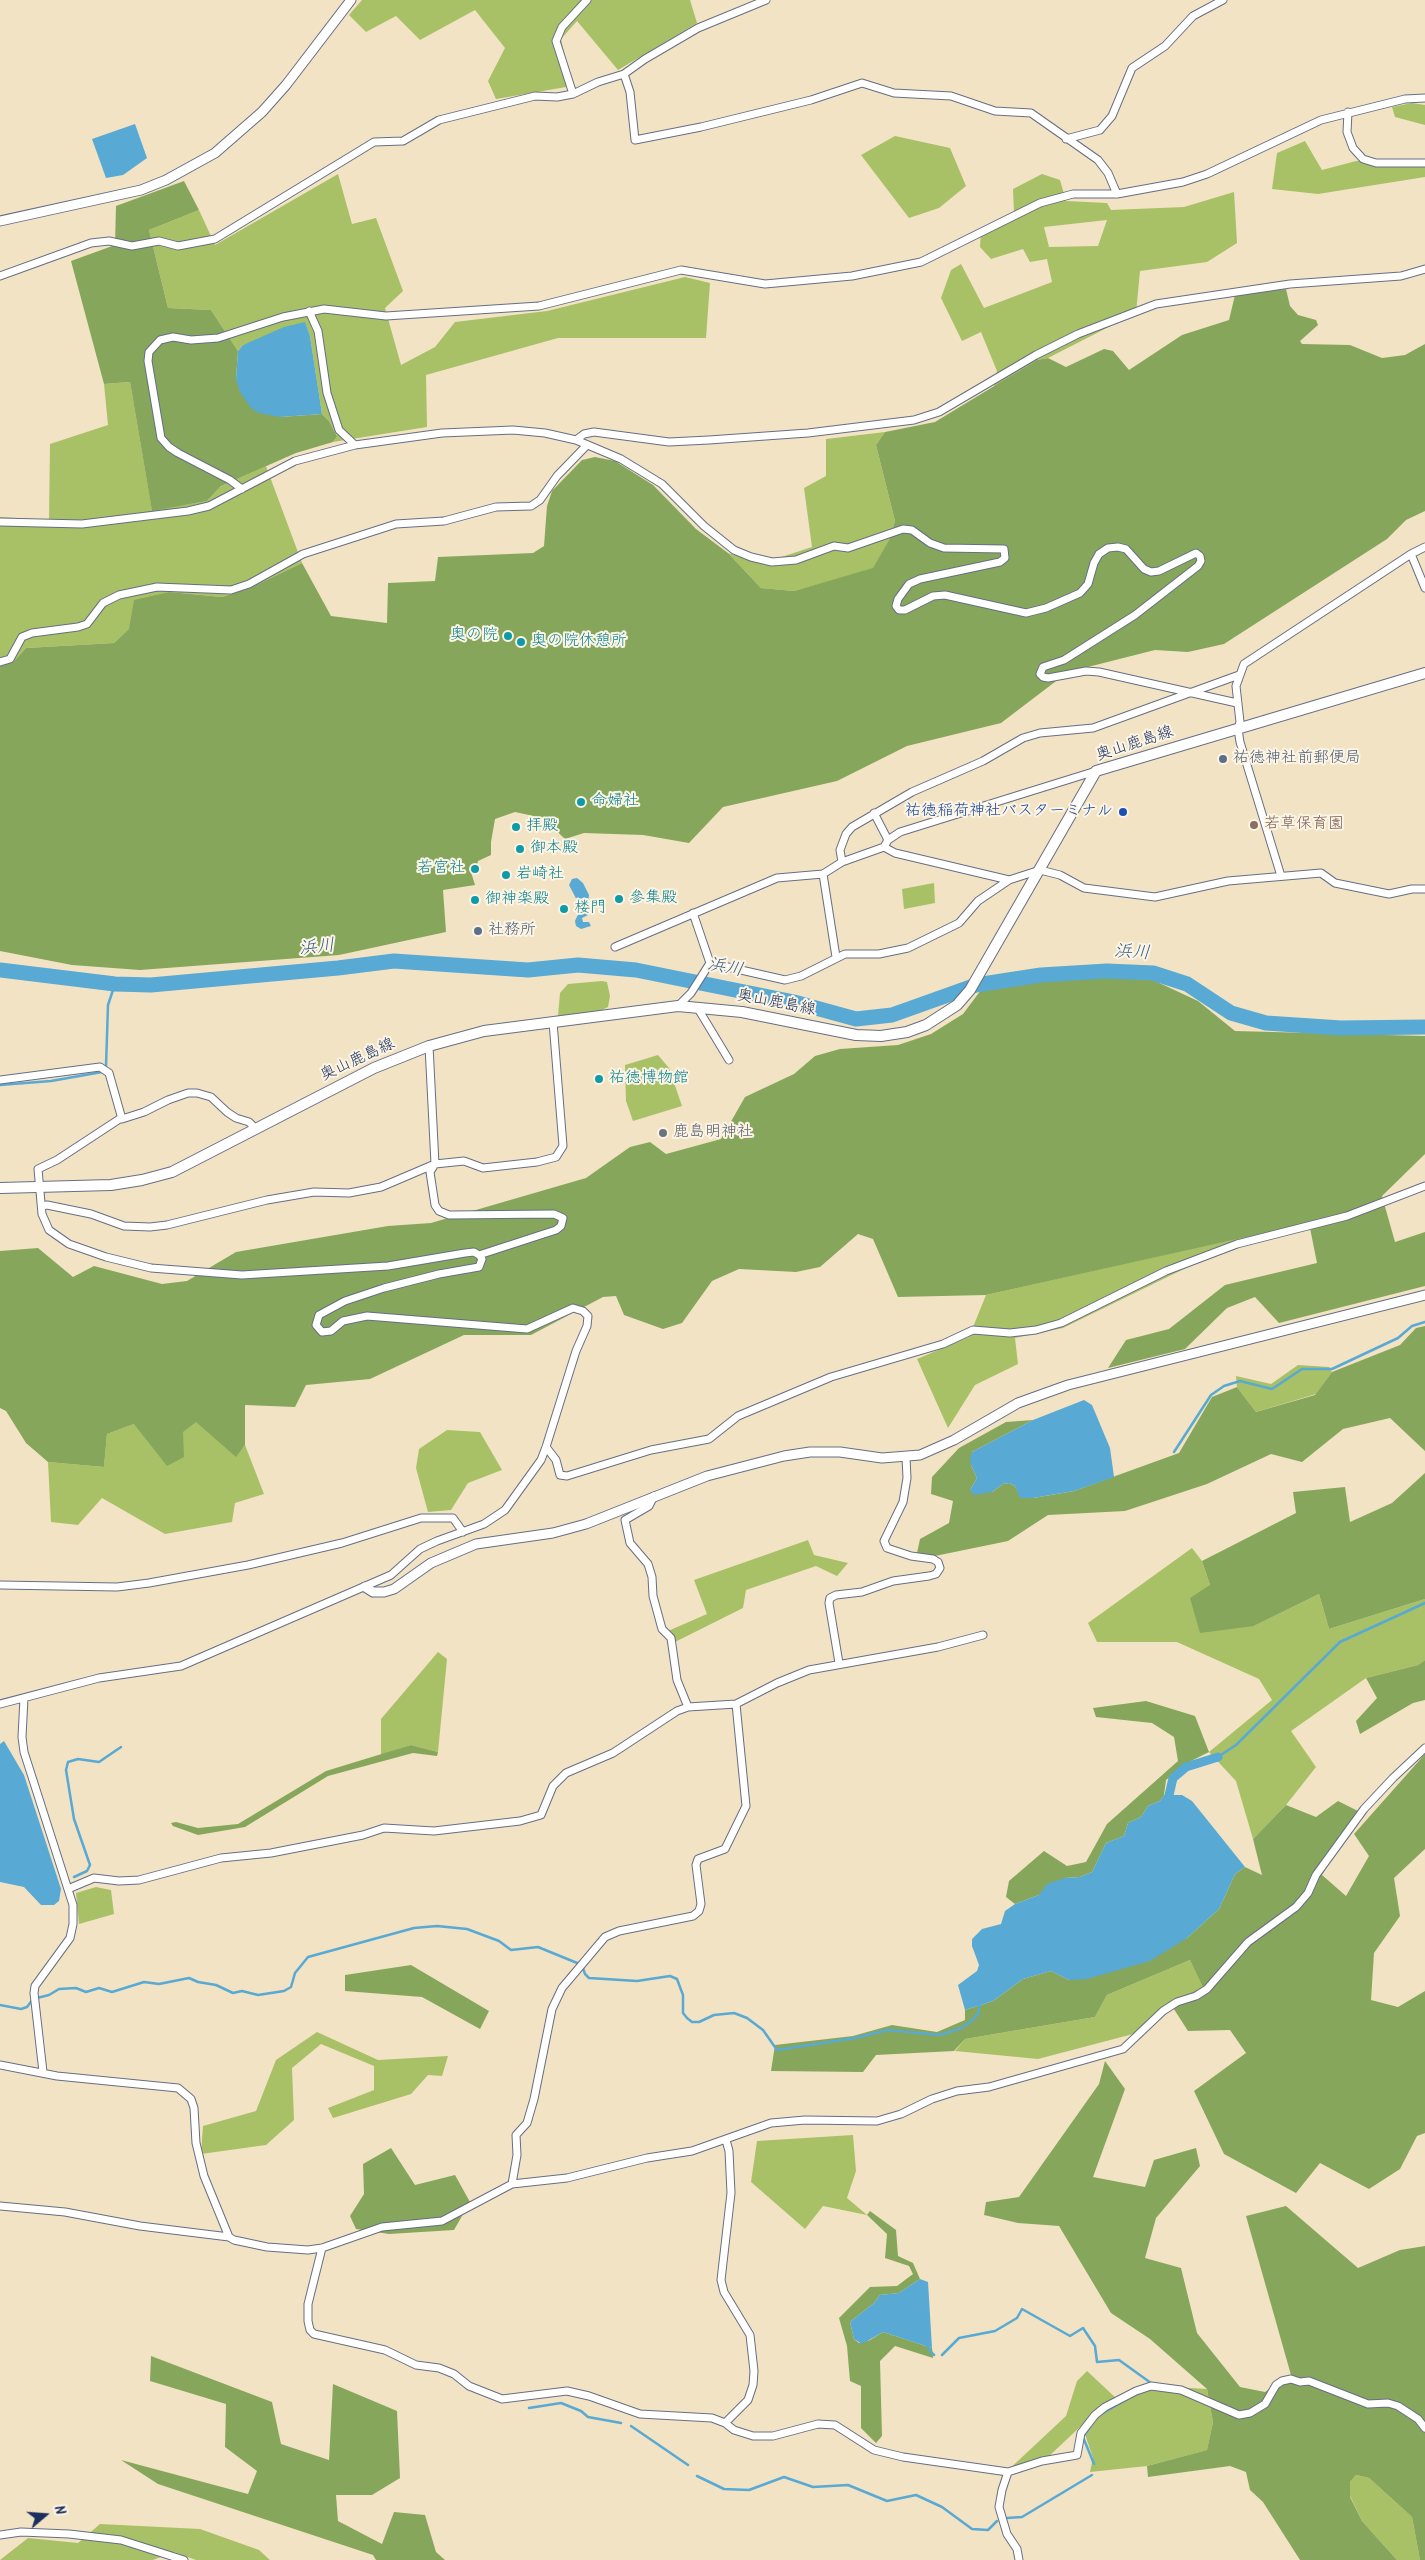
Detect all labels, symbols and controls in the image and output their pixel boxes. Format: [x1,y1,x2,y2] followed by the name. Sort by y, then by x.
[450,626,498,646] place label: 奥の院
[502,630,514,642] marker: 奥の院
[531,632,627,652] place label: 奥の院休憩所
[515,636,527,648] marker: 奥の院休憩所
[1094,724,1176,766] street label: 奥山鹿島線
[1233,749,1361,769] place label: 祐徳神社前郵便局
[1217,753,1229,765] marker: 祐徳神社前郵便局
[591,792,639,812] place label: 命婦社
[575,796,587,808] marker: 命婦社
[905,802,1113,822] place label: 祐徳稲荷神社バスターミナル
[1117,806,1129,818] marker: 祐徳稲荷神社バスターミナル
[1264,815,1344,835] place label: 若草保育園
[526,817,558,837] place label: 拝殿
[1248,819,1260,831] marker: 若草保育園
[510,821,522,833] marker: 拝殿
[530,839,578,859] place label: 御本殿
[514,843,526,855] marker: 御本殿
[417,859,465,879] place label: 若宮社
[469,863,481,875] marker: 若宮社
[516,865,564,885] place label: 岩崎社
[500,869,512,881] marker: 岩崎社
[629,889,677,909] place label: 參集殿
[485,890,549,910] place label: 御神楽殿
[613,893,625,905] marker: 參集殿
[469,894,481,906] marker: 御神楽殿
[574,899,606,919] place label: 楼門
[558,903,570,915] marker: 楼門
[488,921,536,941] place label: 社務所
[472,925,484,937] marker: 社務所
[298,936,336,962] water label: 浜川
[1113,942,1151,966] water label: 浜川
[705,955,745,983] water label: 浜川
[735,987,817,1021] street label: 奥山鹿島線
[318,1035,398,1087] street label: 奥山鹿島線
[609,1069,689,1089] place label: 祐徳博物館
[593,1073,605,1085] marker: 祐徳博物館
[673,1123,753,1143] place label: 鹿島明神社
[657,1127,669,1139] marker: 鹿島明神社
[20,2490,70,2540] north arrow
[47,2503,71,2518] text: N

